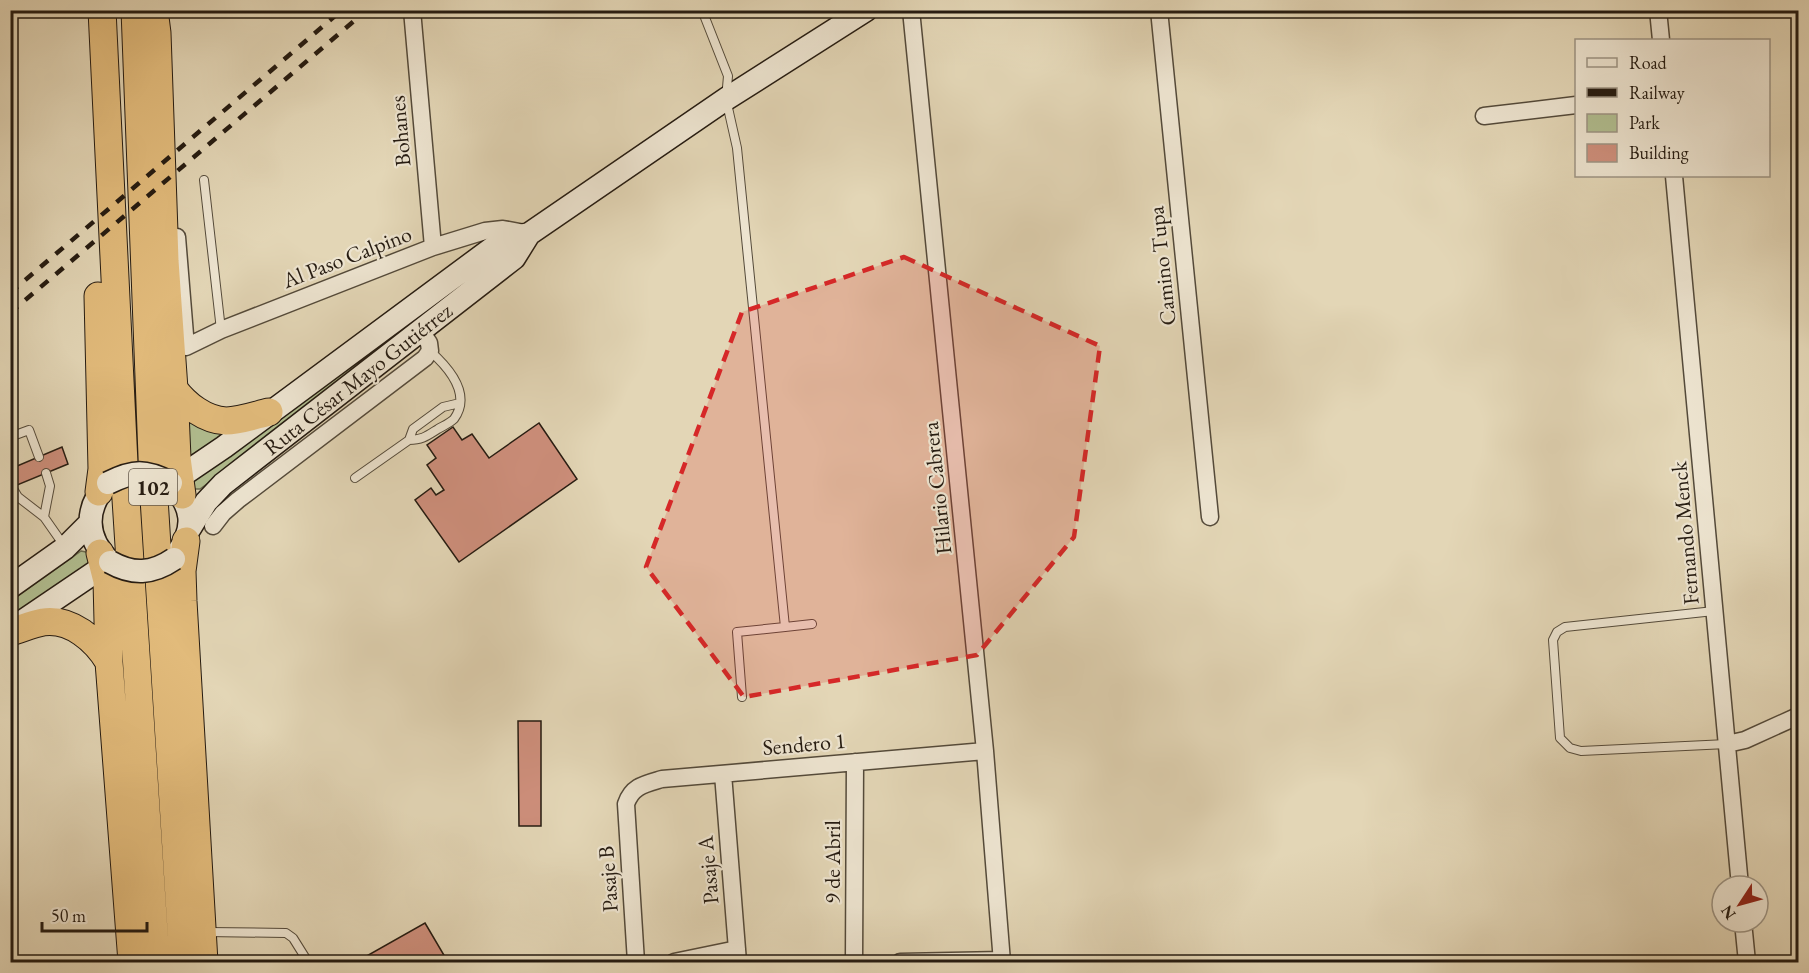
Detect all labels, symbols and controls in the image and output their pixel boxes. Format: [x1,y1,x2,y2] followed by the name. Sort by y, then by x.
[1575,39,1770,177] legend
[1629,51,1668,74] text: Road
[1629,81,1685,104] text: Railway
[382,94,418,168] street label: Bohanes
[1629,111,1660,134] text: Park
[1629,141,1689,164] text: Building
[1141,205,1183,327] street label: Camino Tupa
[277,219,416,295] street label: Al Paso Calpino
[258,296,459,462] street label: Ruta César Mayo Gutiérrez
[916,420,958,556] street label: Hilario Cabrera
[1664,459,1706,606] street label: Fernando Menck
[129,469,177,505] road number: 102
[761,726,847,762] street label: Sendero 1
[818,820,847,904] street label: 9 de Abril
[690,834,725,905] street label: Pasaje A
[591,845,625,913] street label: Pasaje B
[1710,874,1770,934] north arrow
[42,895,147,933] scale bar
[1716,901,1741,924] text: N
[51,904,86,927] text: 50 m

